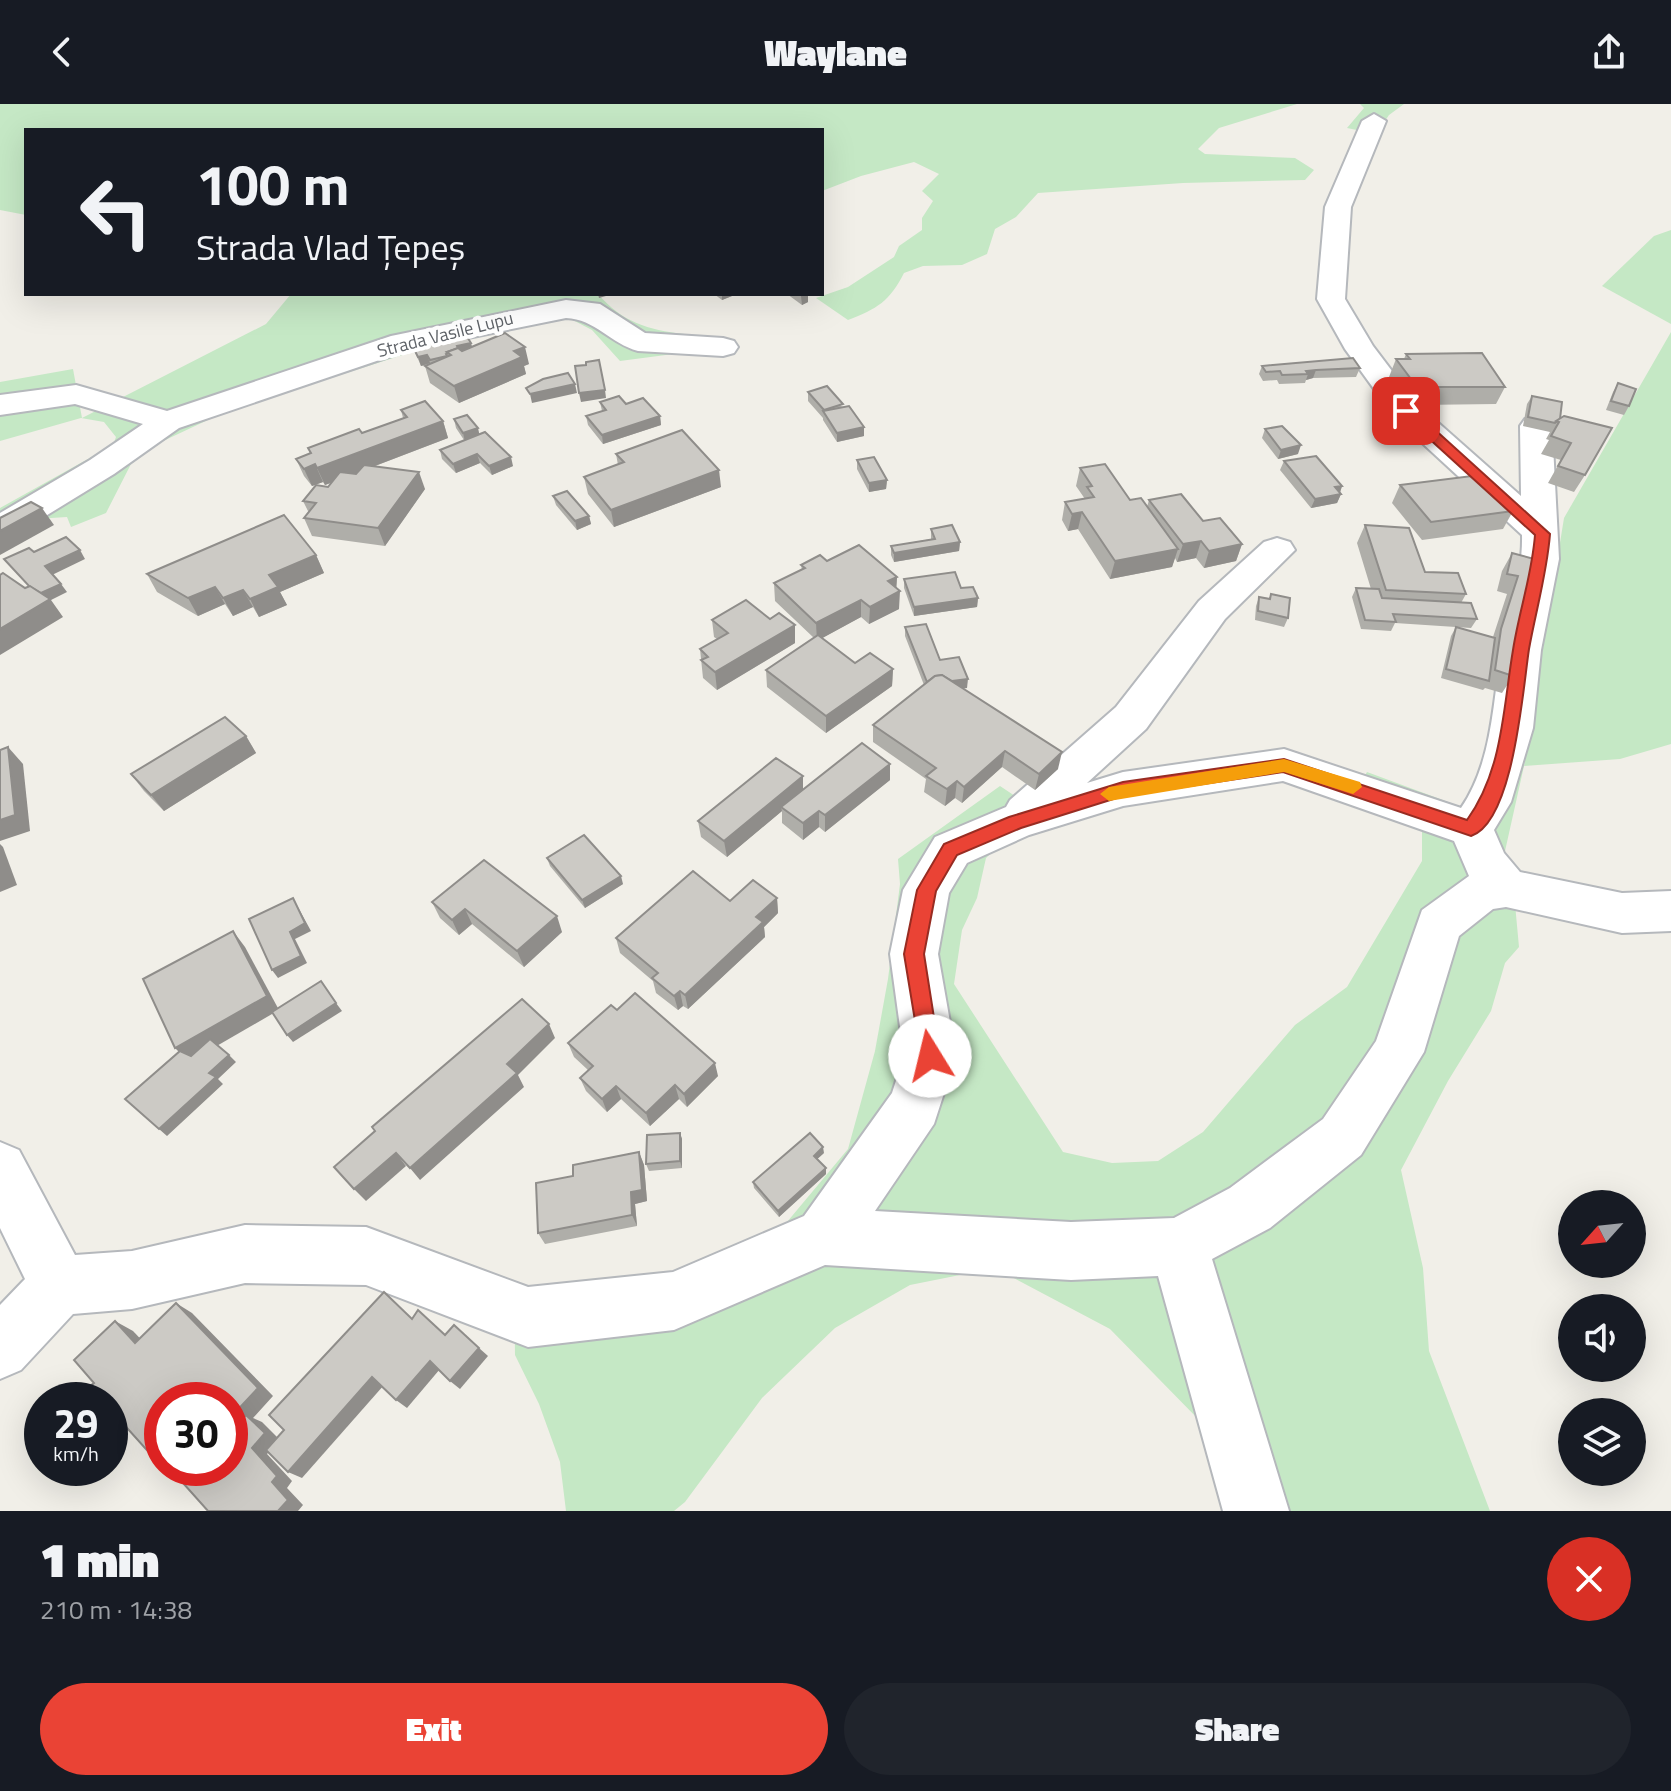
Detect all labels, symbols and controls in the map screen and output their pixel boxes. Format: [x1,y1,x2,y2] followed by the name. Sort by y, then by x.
[764,25,907,80] text: Waylane
[40,30,84,74] icon: back
[1587,30,1631,74] icon: share
[196,142,349,227] text: 100 m
[64,160,168,264] icon: left
[196,219,465,274] text: Strada Vlad Țepeș
[374,304,516,364] street label: Strada Vasile Lupu
[1372,377,1440,445] pin
[1384,389,1428,433] icon: arrive
[888,1014,972,1098] position arrow
[1558,1190,1646,1278] north arrow
[1558,1190,1646,1486] map controls
[1558,1294,1646,1382] button: sound
[144,1382,248,1486] speed limit sign: 30
[54,1393,98,1454] text: 29
[1558,1398,1646,1486] button: layers
[53,1438,99,1469] text: km/h
[40,1523,159,1596] text: 1 min
[1547,1537,1631,1621] button: close
[40,1590,192,1629] text: 210 m · 14:38
[40,1683,828,1775] button: Exit
[844,1683,1631,1775] button: Share

